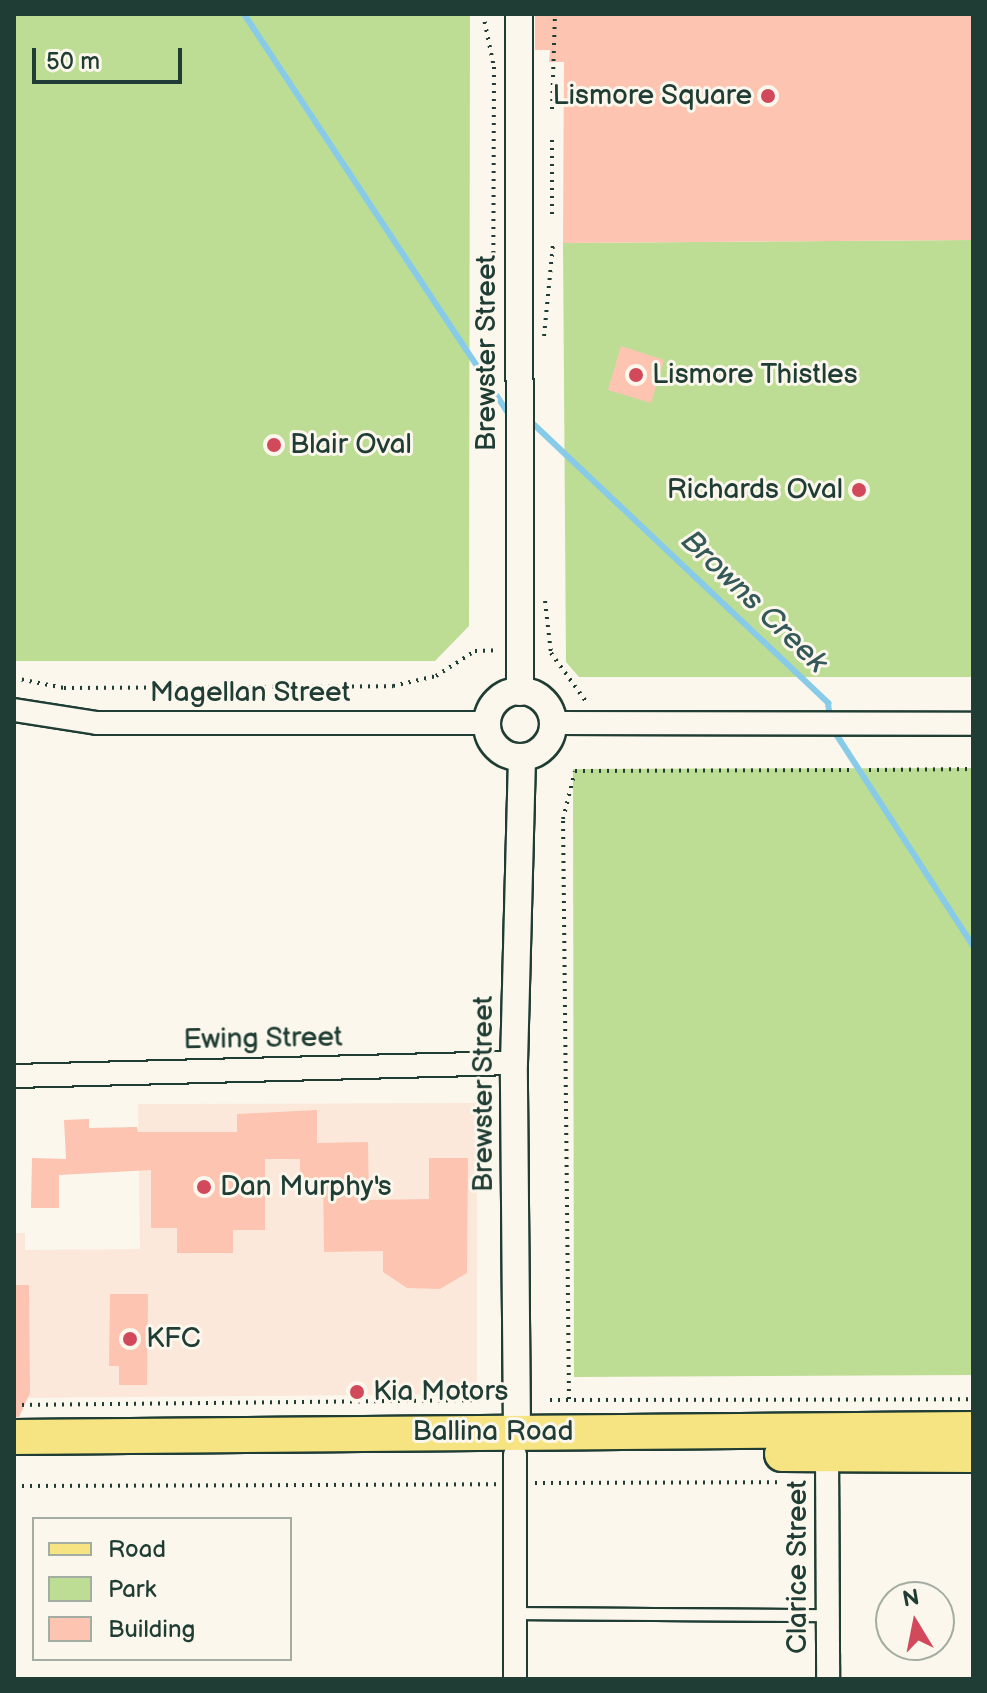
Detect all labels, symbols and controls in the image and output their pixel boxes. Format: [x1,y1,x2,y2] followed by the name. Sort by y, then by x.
[36,32,186,82] scale bar
[46,47,100,76] text: 50 m
[552,79,752,113] place label: Lismore Square
[759,87,777,105] marker: Lismore Square
[470,255,504,451] street label: Brewster Street
[652,358,858,392] place label: Lismore Thistles
[627,366,645,384] marker: Lismore Thistles
[290,428,412,462] place label: Blair Oval
[265,436,283,454] marker: Blair Oval
[667,473,843,507] place label: Richards Oval
[850,481,868,499] marker: Richards Oval
[673,523,835,681] water label: Browns Creek
[149,676,351,710] street label: Magellan Street
[467,996,501,1192] street label: Brewster Street
[183,1021,343,1057] street label: Ewing Street
[220,1170,392,1204] place label: Dan Murphy's
[195,1178,213,1196] marker: Dan Murphy's
[146,1322,201,1356] place label: KFC
[121,1330,139,1348] marker: KFC
[373,1375,508,1409] place label: Kia Motors
[348,1383,366,1401] marker: Kia Motors
[413,1415,573,1449] street label: Ballina Road
[781,1480,815,1654] street label: Clarice Street
[32,1517,292,1661] legend
[108,1535,166,1564] text: Road
[108,1575,156,1604] text: Park
[875,1581,955,1661] north arrow
[901,1584,922,1614] text: N
[108,1615,195,1644] text: Building

